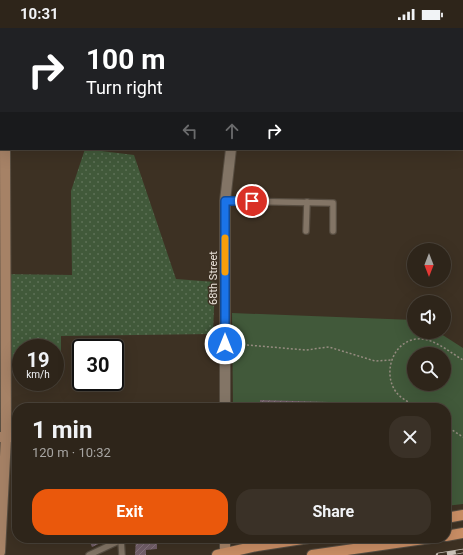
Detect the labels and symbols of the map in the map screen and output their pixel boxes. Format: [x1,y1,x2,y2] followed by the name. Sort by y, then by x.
[235,184,269,218] pin
[407,243,451,287] north arrow
[207,251,220,305] street label: 68th Street
[204,323,246,365] position arrow
[72,339,124,391] speed limit sign: 30

